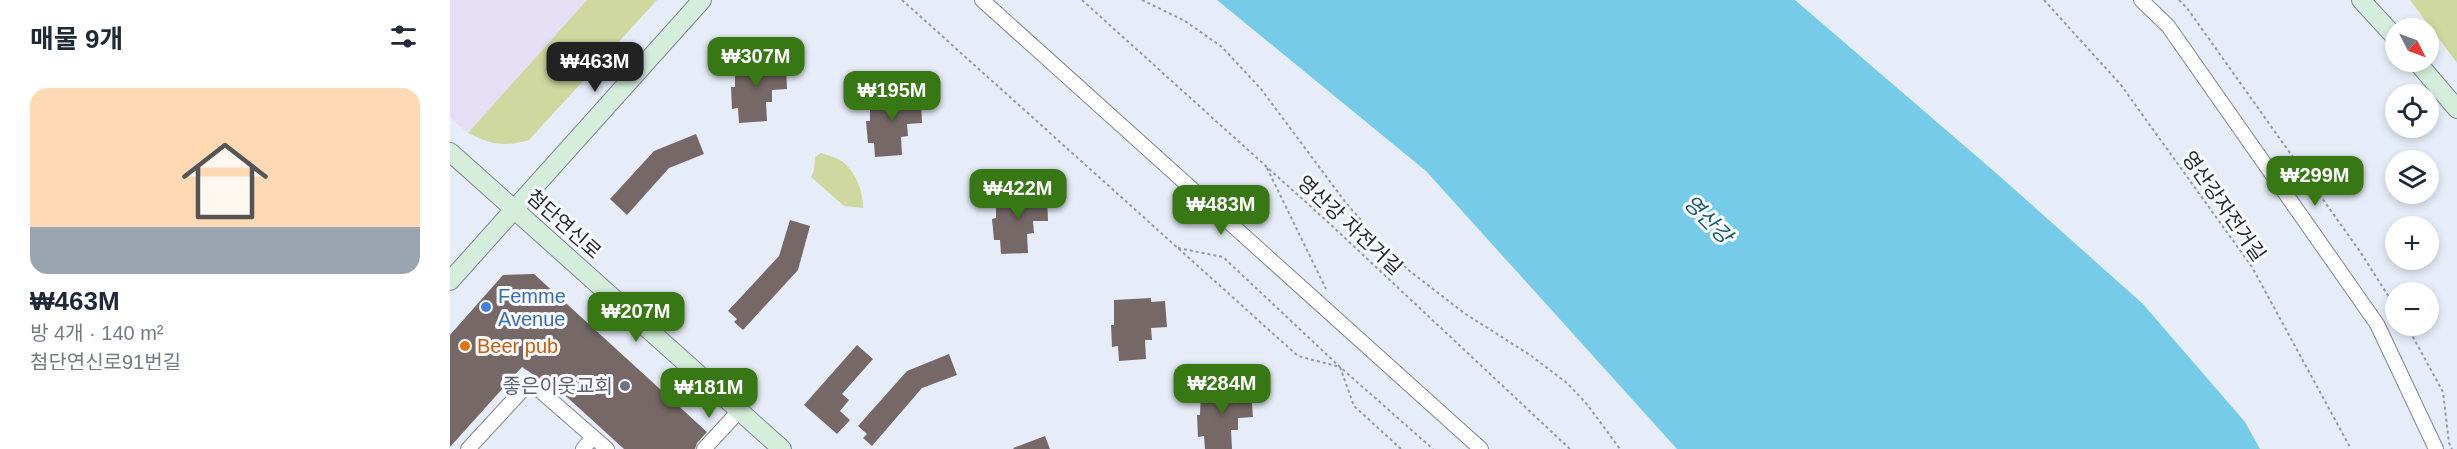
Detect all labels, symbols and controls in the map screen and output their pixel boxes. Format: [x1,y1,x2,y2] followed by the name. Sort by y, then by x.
[2385,18,2439,72] north arrow
[2385,18,2439,336] map controls
[387,20,420,53] icon: filters
[30,24,123,54] text: 매물 9개
[714,37,798,88] pin: ₩307M
[553,42,637,93] pin: ₩463M
[722,45,790,67] text: ₩307M
[561,50,629,72] text: ₩463M
[850,71,934,122] pin: ₩195M
[858,79,926,101] text: ₩195M
[2385,84,2439,138] button: locate
[171,127,279,235] icon: home
[2178,147,2270,265] street label: 영산강자전거길
[2385,150,2439,204] button: layers
[2273,156,2357,207] pin: ₩299M
[2281,164,2349,186] text: ₩299M
[976,169,1060,220] pin: ₩422M
[1293,171,1407,279] street label: 영산강 자전거길
[984,177,1052,199] text: ₩422M
[522,185,606,263] street label: 첨단연신로
[1179,185,1263,236] pin: ₩483M
[1679,190,1739,250] water label: 영산강
[1187,193,1255,215] text: ₩483M
[2385,216,2439,270] button: +
[2385,282,2439,336] button: −
[498,285,566,330] place label: Femme Avenue
[30,286,120,316] text: ₩463M
[594,292,678,343] pin: ₩207M
[479,300,493,314] marker: Femme Avenue
[602,300,670,322] text: ₩207M
[30,322,164,344] text: 방 4개 · 140 m²
[477,335,558,357] place label: Beer pub
[458,339,472,353] marker: Beer pub
[30,351,181,373] text: 첨단연신로91번길
[1180,364,1264,415] pin: ₩284M
[667,368,751,419] pin: ₩181M
[1188,372,1256,394] text: ₩284M
[503,375,613,397] place label: 좋은이웃교회
[675,376,743,398] text: ₩181M
[618,379,632,393] marker: 좋은이웃교회

